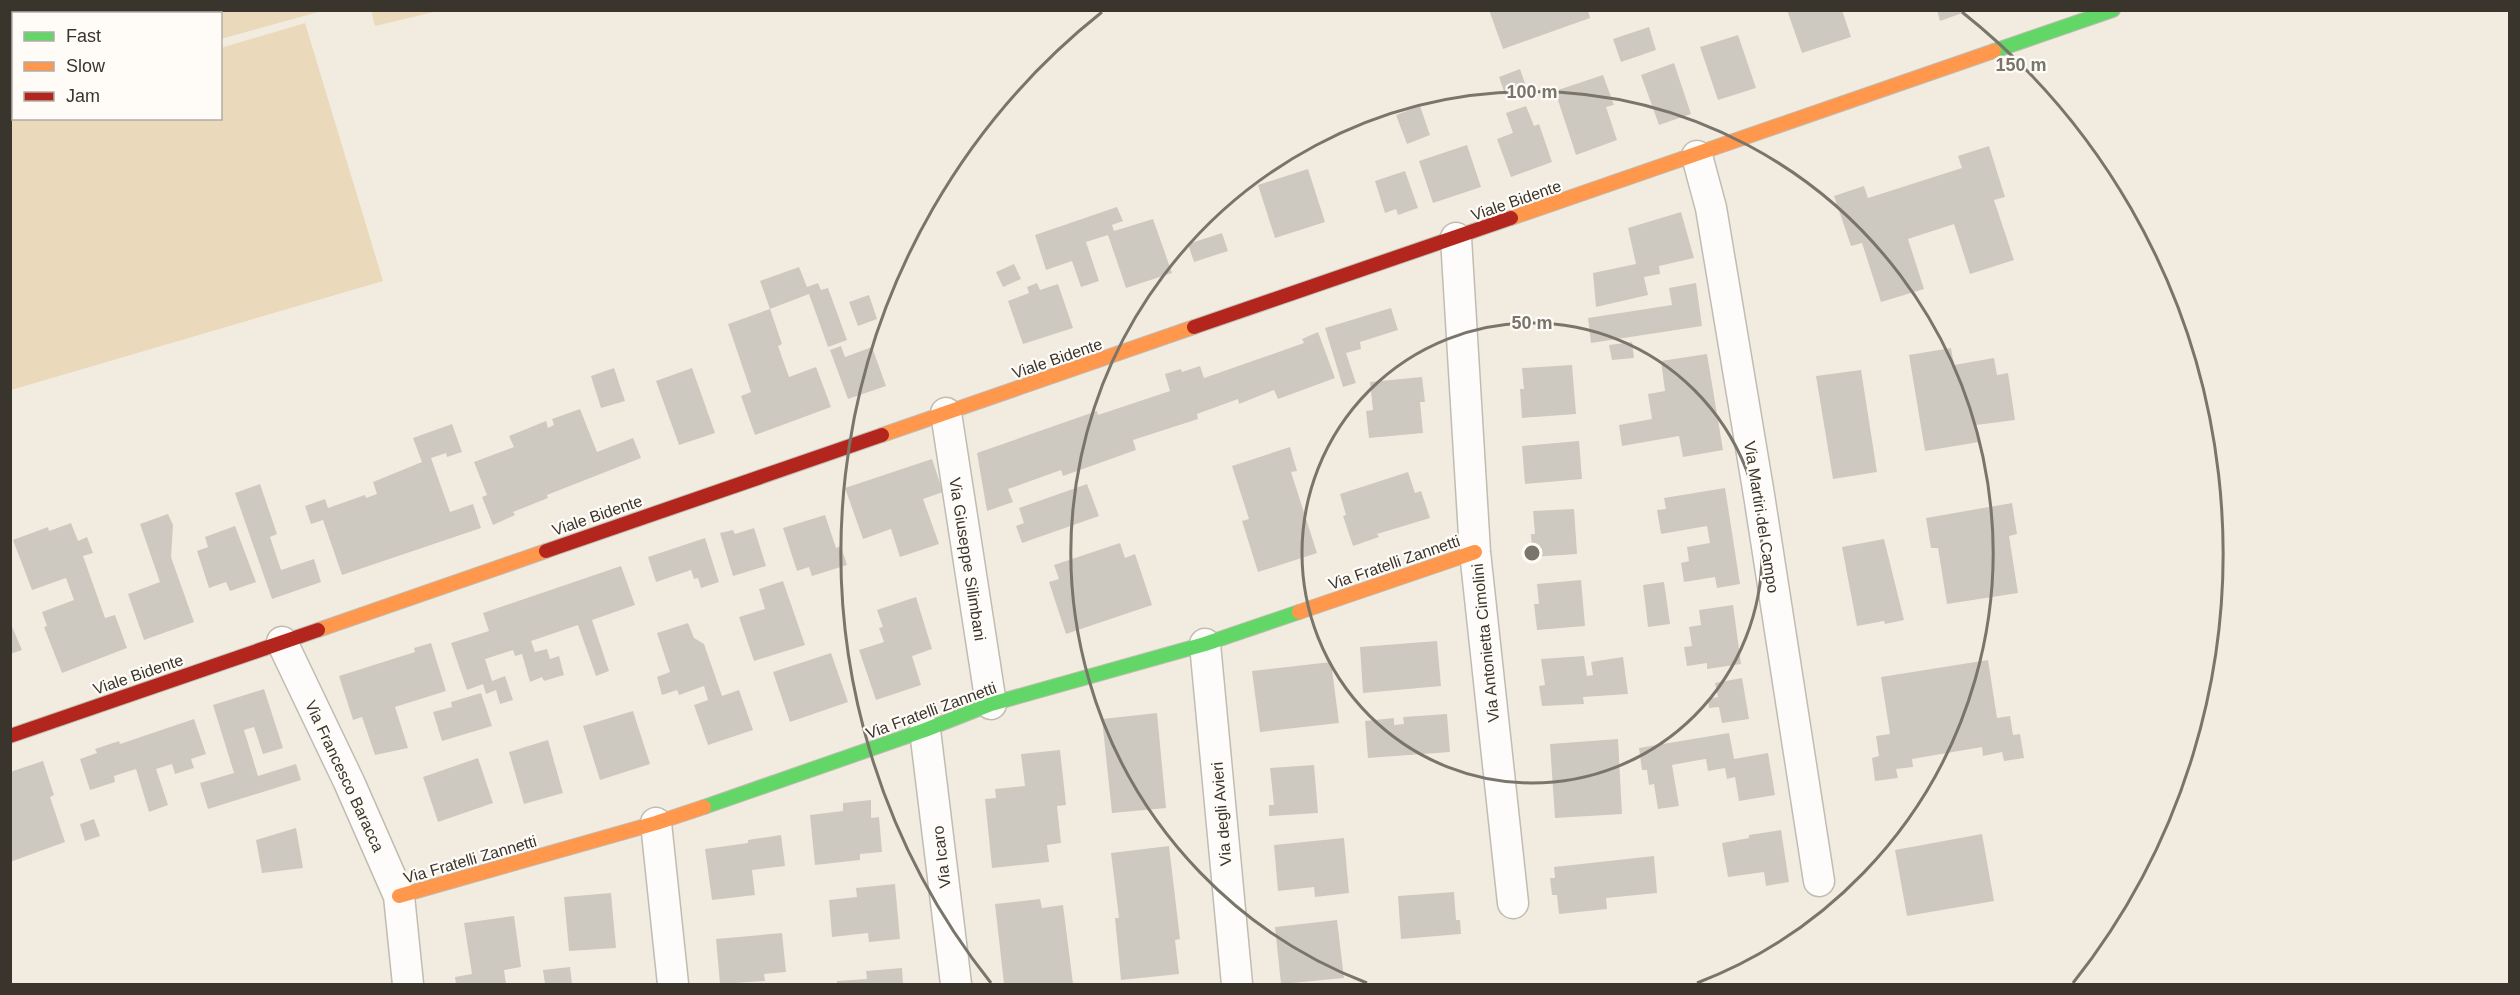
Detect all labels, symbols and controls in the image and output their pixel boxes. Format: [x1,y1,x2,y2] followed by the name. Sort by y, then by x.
[12,12,222,120] legend
[66,26,101,46] text: Fast
[1995,55,2047,75] text: 150 m
[66,56,106,76] text: Slow
[1506,82,1558,102] text: 100 m
[66,86,100,106] text: Jam
[1469,177,1563,224] street label: Viale Bidente
[1511,313,1553,333] text: 50 m
[1010,335,1104,382] street label: Viale Bidente
[1741,440,1782,594] street label: Via Martiri del Campo
[946,476,989,642] street label: Via Giuseppe Silimbani
[550,492,644,539] street label: Viale Bidente
[1326,532,1462,593] street label: Via Fratelli Zannetti
[1522,543,1542,563] centre of rings
[1469,563,1502,723] street label: Via Antonietta Cimolini
[91,651,185,698] street label: Viale Bidente
[864,679,999,742] street label: Via Fratelli Zannetti
[302,698,387,855] street label: Via Francesco Baracca
[1208,761,1235,867] street label: Via degli Avieri
[929,825,954,889] street label: Via Icaro
[402,832,539,887] street label: Via Fratelli Zannetti

